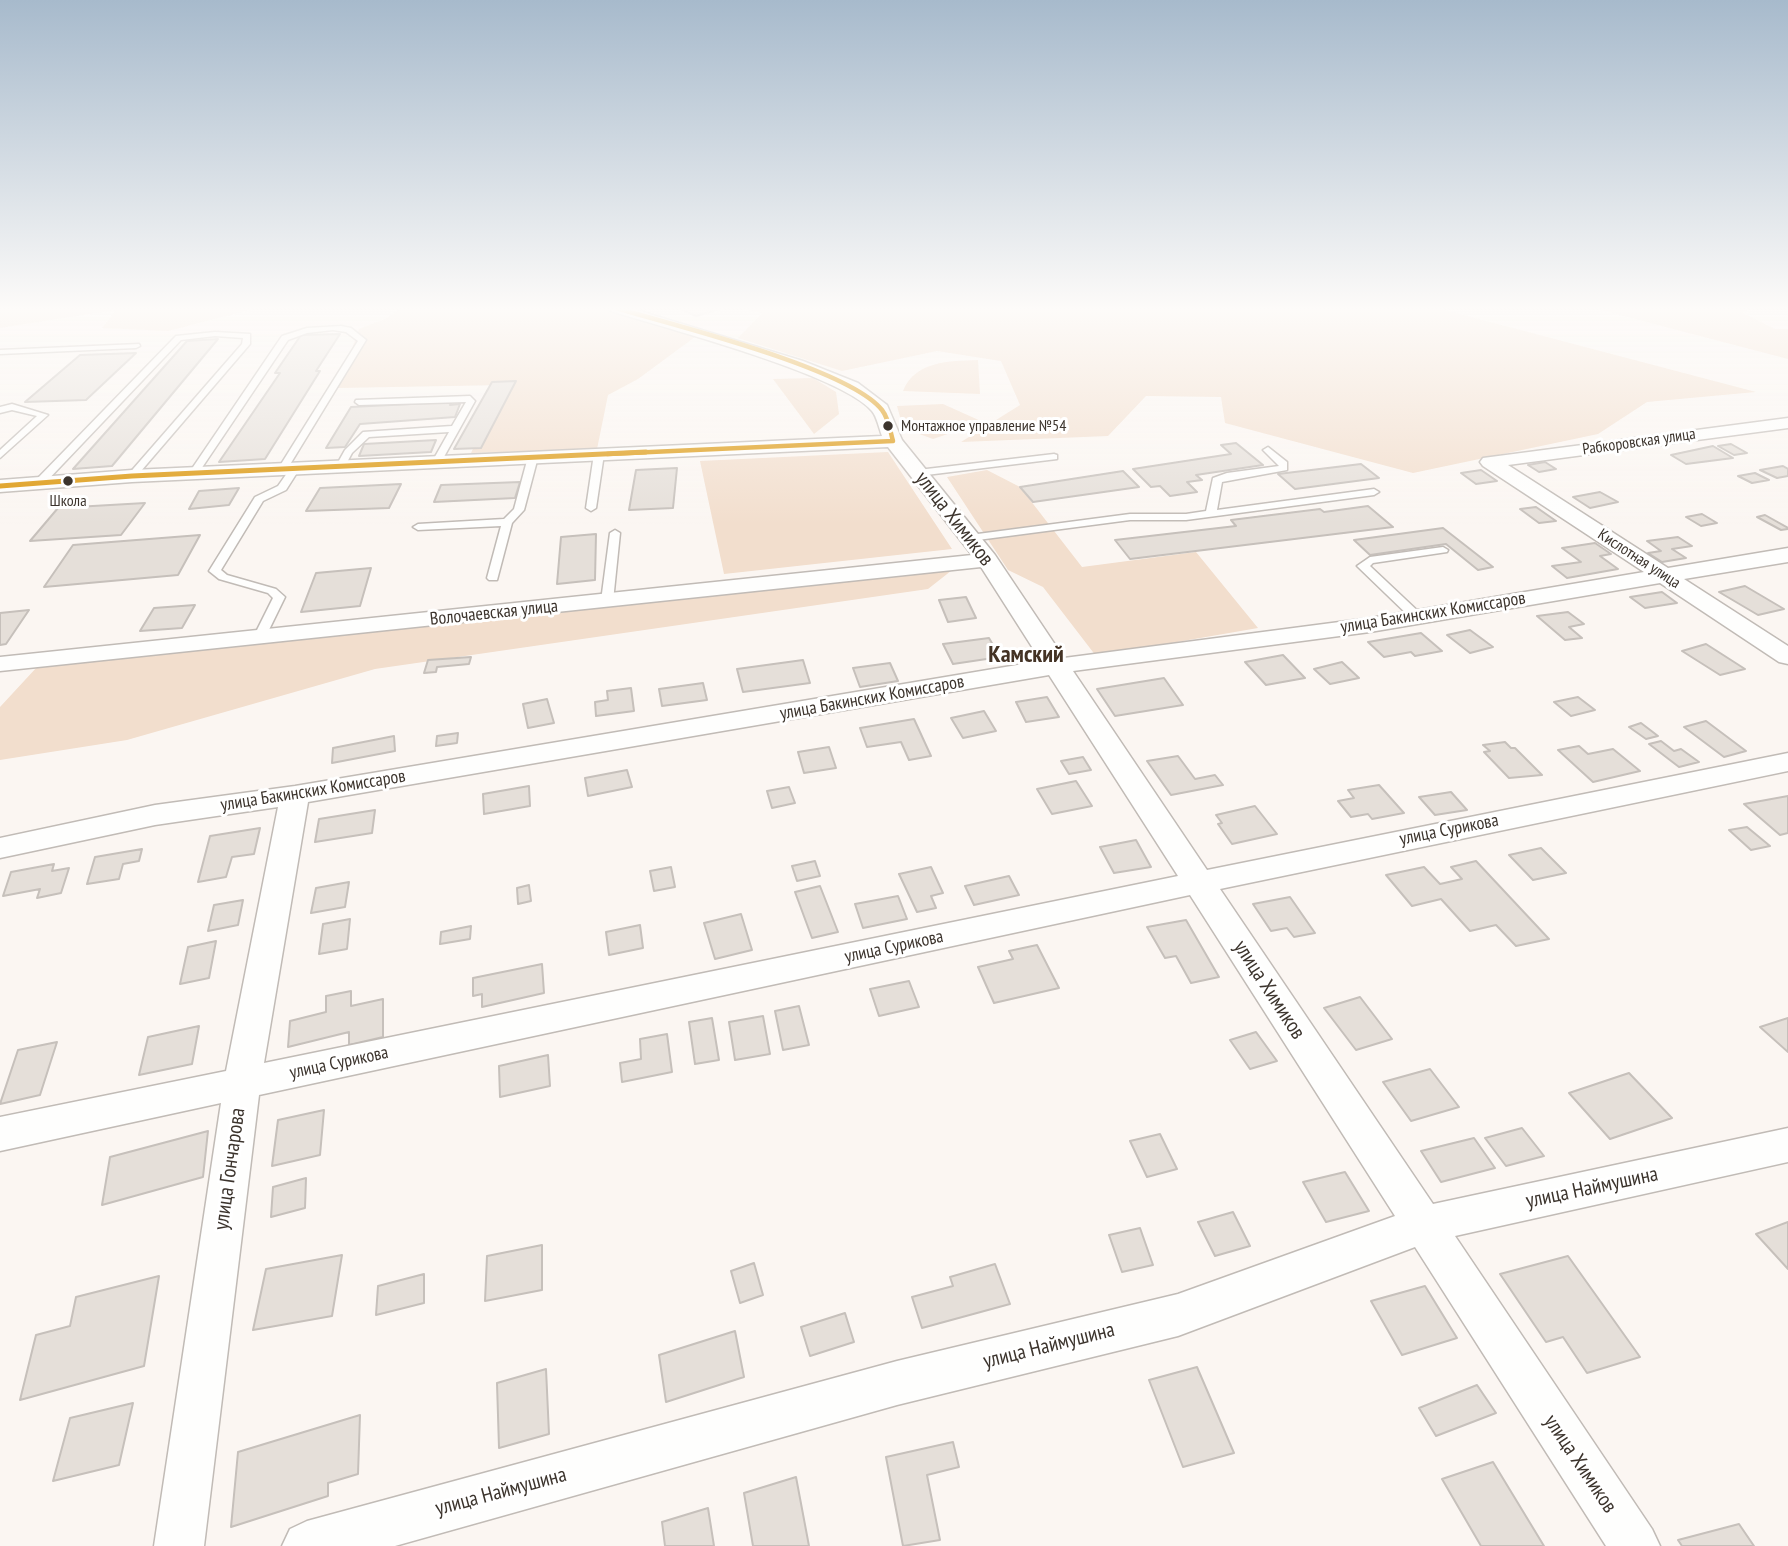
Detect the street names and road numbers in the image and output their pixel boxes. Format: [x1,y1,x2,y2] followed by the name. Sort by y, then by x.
[1581,425,1697,459] street label: Рабкоровская улица
[909,467,999,571] street label: улица Химиков
[1594,525,1684,593] street label: Кислотная улица
[1339,588,1527,638] street label: улица Бакинских Комиссаров
[429,596,559,630] street label: Волочаевская улица
[778,671,966,725] street label: улица Бакинских Комиссаров
[219,766,407,816] street label: улица Бакинских Комиссаров
[1398,810,1500,850] street label: улица Сурикова
[843,926,945,968] street label: улица Сурикова
[1228,936,1310,1044] street label: улица Химиков
[288,1042,390,1084] street label: улица Сурикова
[209,1106,251,1232] street label: улица Гончарова
[1524,1162,1660,1214] street label: улица Наймушина
[981,1318,1117,1374] street label: улица Наймушина
[1538,1410,1622,1518] street label: улица Химиков
[433,1462,569,1522] street label: улица Наймушина

